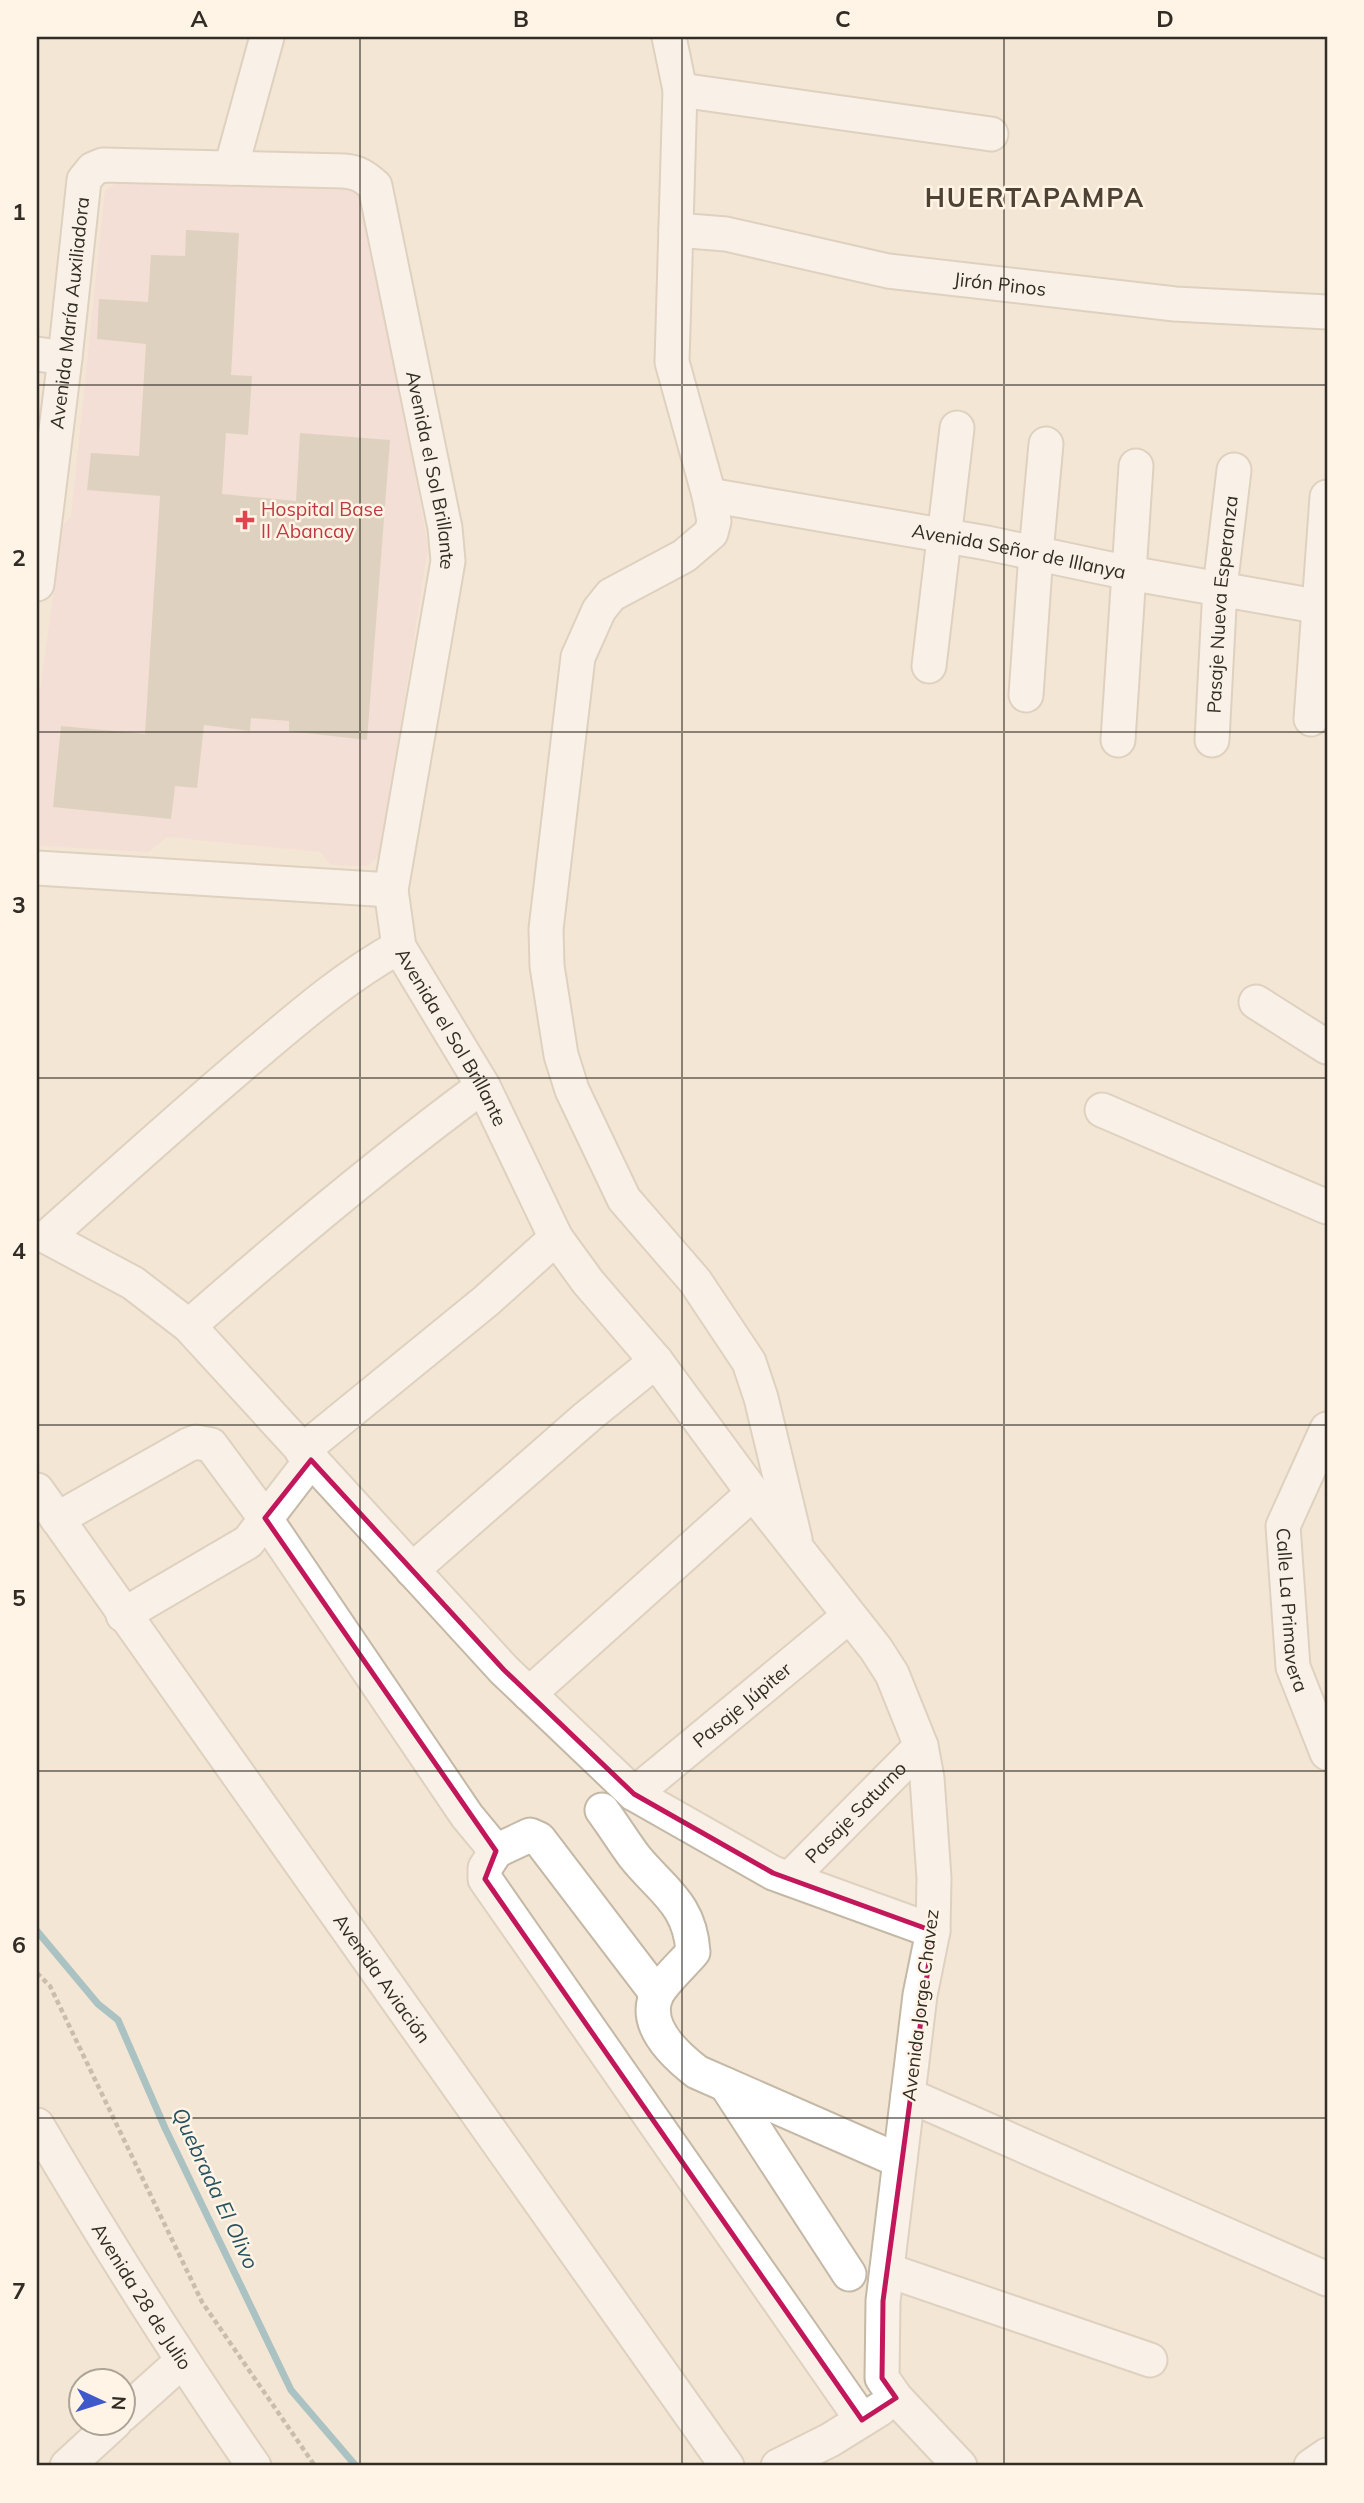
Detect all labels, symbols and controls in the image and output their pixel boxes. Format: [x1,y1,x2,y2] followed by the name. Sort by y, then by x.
[190,4,208,33] text: A
[513,4,529,33] text: B
[835,4,851,33] text: C
[1156,4,1174,33] text: D
[925,181,1145,214] district label: HUERTAPAMPA
[44,196,94,430] street label: Avenida María Auxiliadora
[12,197,26,226] text: 1
[952,267,1047,301] street label: Jirón Pinos
[401,369,460,572] street label: Avenida el Sol Brillante
[1201,494,1243,714] street label: Pasaje Nueva Esperanza
[261,497,383,543] place label: Hospital Base II Abancay
[235,510,255,530] marker: Hospital Base II Abancay
[910,518,1128,584] street label: Avenida Señor de Illanya
[12,543,26,572] text: 2
[12,890,26,919] text: 3
[390,944,512,1130] street label: Avenida el Sol Brillante
[12,1236,26,1265] text: 4
[1271,1527,1314,1695] street label: Calle La Primavera
[12,1583,26,1612] text: 5
[688,1657,796,1753] street label: Pasaje Júpiter
[800,1756,911,1868] street label: Pasaje Saturno
[896,1907,944,2102] street label: Avenida Jorge Chavez
[328,1909,436,2048] street label: Avenida Aviación
[12,1930,26,1959] text: 6
[167,2103,265,2273] water label: Quebrada El Olivo
[87,2219,197,2374] street label: Avenida 28 de Julio
[12,2276,26,2305] text: 7
[66,2366,136,2436] north arrow
[106,2395,131,2411] text: N

